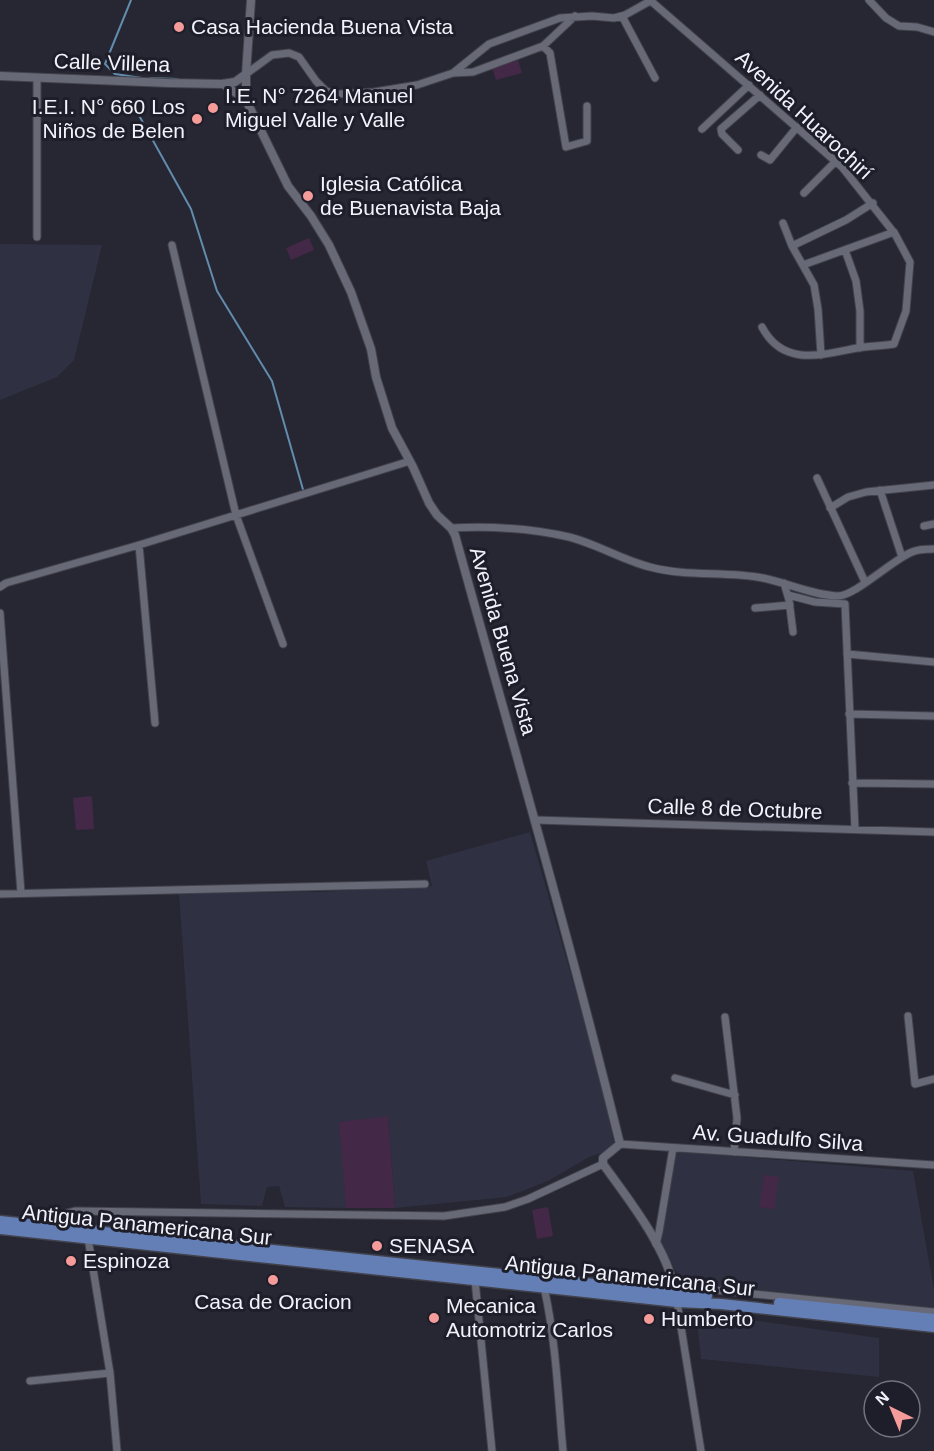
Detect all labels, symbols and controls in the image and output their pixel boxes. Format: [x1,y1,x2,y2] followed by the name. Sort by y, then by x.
[191,15,454,38] place label: Casa Hacienda Buena Vista
[172,20,186,34] marker: Casa Hacienda Buena Vista
[731,45,877,184] street label: Avenida Huarochirí
[53,49,171,76] street label: Calle Villena
[225,84,413,131] place label: I.E. N° 7264 Manuel Miguel Valle y Valle
[32,95,185,142] place label: I.E.I. N° 660 Los Niños de Belen
[206,101,220,115] marker: I.E. N° 7264 Manuel Miguel Valle y Valle
[190,112,204,126] marker: I.E.I. N° 660 Los Niños de Belen
[320,172,501,219] place label: Iglesia Católica de Buenavista Baja
[301,189,315,203] marker: Iglesia Católica de Buenavista Baja
[466,544,541,738] street label: Avenida Buena Vista
[647,794,823,823] street label: Calle 8 de Octubre
[692,1120,864,1155] street label: Av. Guadulfo Silva
[21,1200,273,1249] street label: Antigua Panamericana Sur
[389,1234,474,1257] place label: SENASA
[370,1239,384,1253] marker: SENASA
[83,1249,170,1272] place label: Espinoza
[504,1251,756,1300] street label: Antigua Panamericana Sur
[64,1254,78,1268] marker: Espinoza
[266,1273,280,1287] marker: Casa de Oracion
[194,1290,352,1313] place label: Casa de Oracion
[446,1294,613,1341] place label: Mecanica Automotriz Carlos
[661,1307,753,1330] place label: Humberto
[427,1311,441,1325] marker: Mecanica Automotriz Carlos
[642,1312,656,1326] marker: Humberto
[862,1379,922,1439] north arrow
[872,1388,892,1409] text: N

